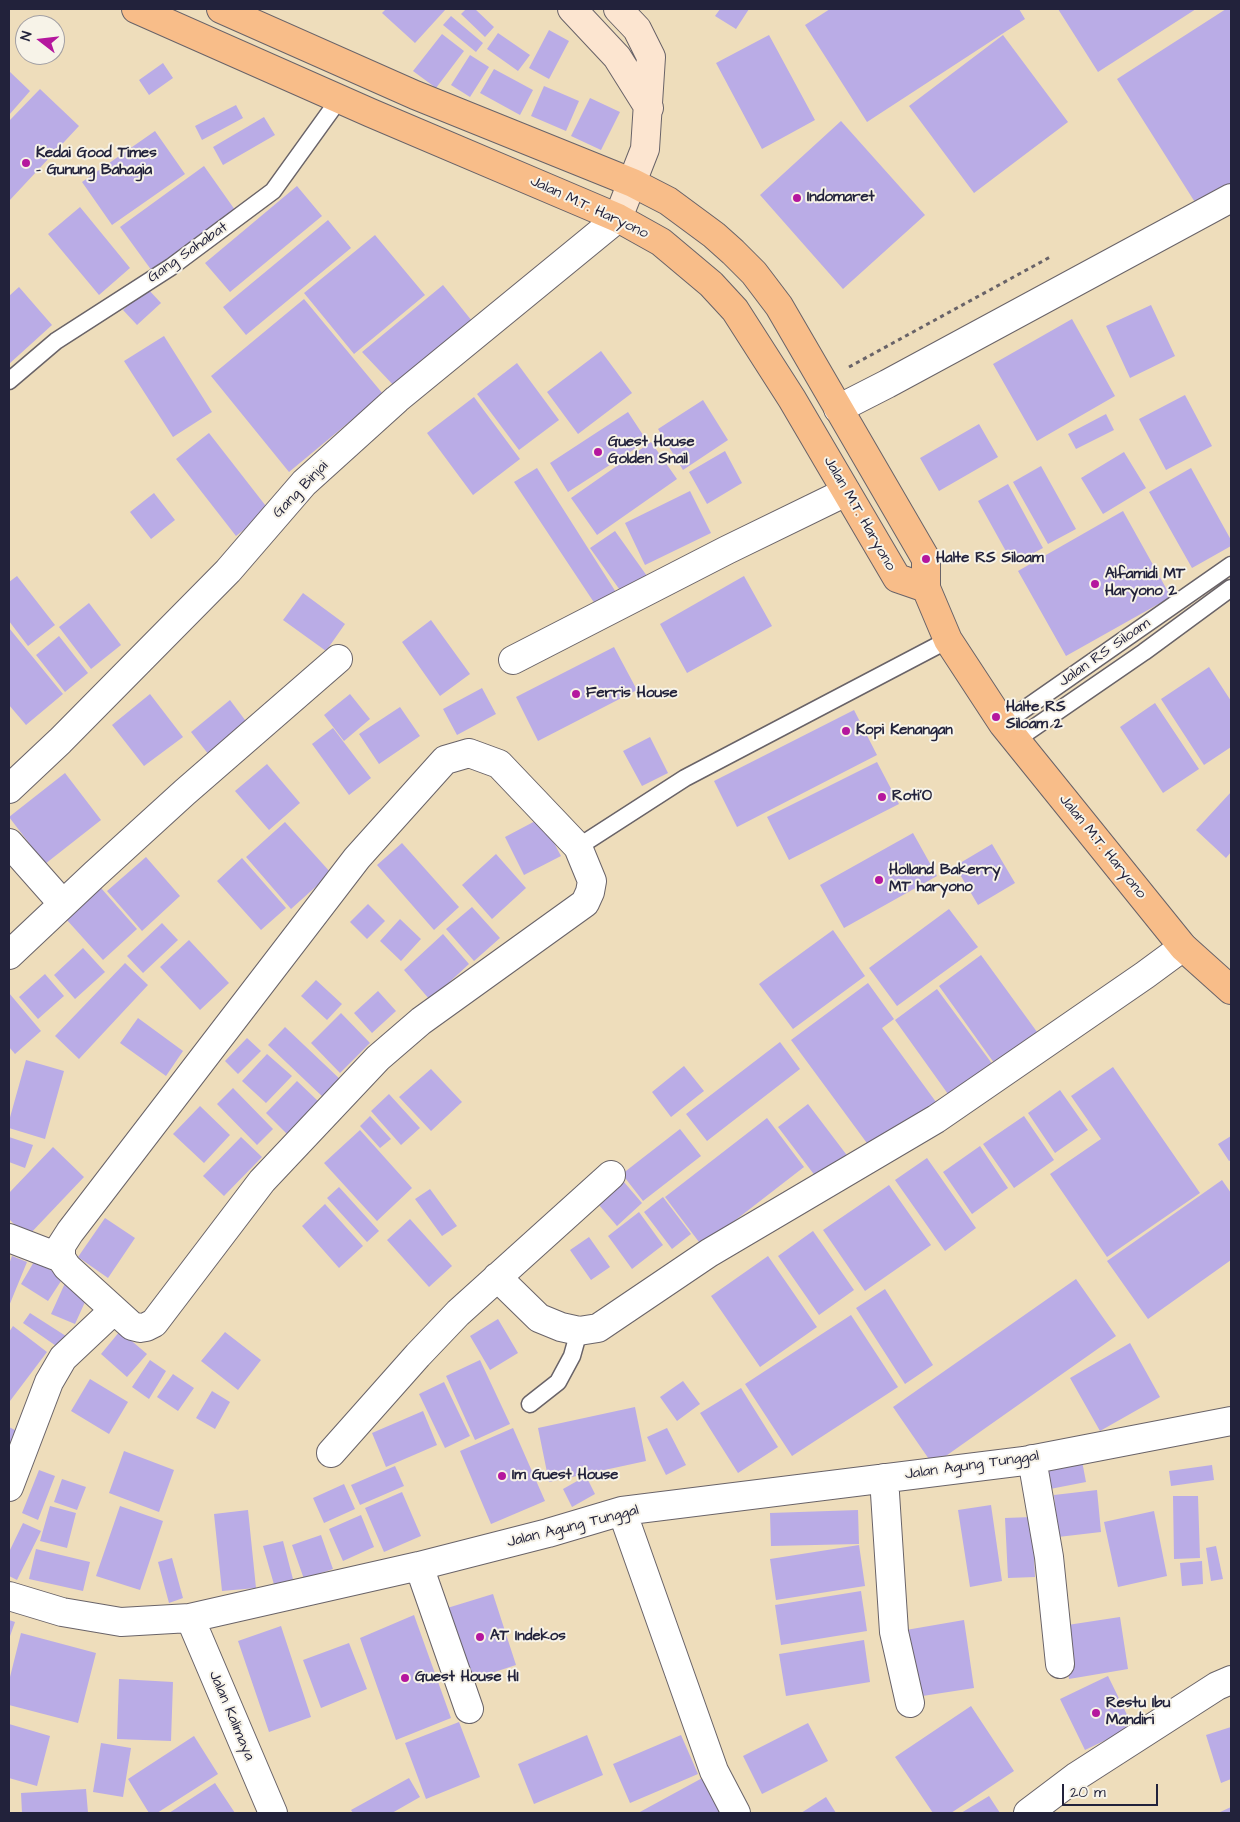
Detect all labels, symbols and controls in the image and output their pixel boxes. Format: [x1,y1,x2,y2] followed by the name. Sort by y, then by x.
[15,15,65,65] north arrow
[16,29,37,43] text: N
[36,145,157,180] place label: Kedai Good Times - Gunung Bahagia
[20,157,32,169] marker: Kedai Good Times - Gunung Bahagia
[527,173,651,243] street label: Jalan M.T. Haryono
[807,189,875,207] place label: Indomaret
[791,192,803,204] marker: Indomaret
[144,219,232,287] street label: Gang Sahabat
[608,434,694,469] place label: Guest House Golden Snail
[592,446,604,458] marker: Guest House Golden Snail
[819,454,899,574] street label: Jalan M.T. Haryono
[269,458,333,522] street label: Gang Binjai
[936,550,1044,568] place label: Halte RS Siloam
[920,553,932,565] marker: Halte RS Siloam
[1105,566,1185,601] place label: Alfamidi MT Haryono 2
[1089,578,1101,590] marker: Alfamidi MT Haryono 2
[1056,615,1154,691] street label: Jalan RS Siloam
[586,685,678,703] place label: Ferris House
[570,688,582,700] marker: Ferris House
[1006,699,1066,734] place label: Halte RS Siloam 2
[990,711,1002,723] marker: Halte RS Siloam 2
[856,722,953,740] place label: Kopi Kenangan
[840,725,852,737] marker: Kopi Kenangan
[892,788,932,806] place label: Roti'O
[876,791,888,803] marker: Roti'O
[1055,791,1149,903] street label: Jalan M.T. Haryono
[889,862,1000,897] place label: Holland Bakerry MT haryono
[873,874,885,886] marker: Holland Bakerry MT haryono
[904,1448,1040,1484] street label: Jalan Agung Tunggal
[512,1467,618,1485] place label: Im Guest House
[496,1470,508,1482] marker: Im Guest House
[505,1502,641,1552] street label: Jalan Agung Tunggal
[490,1628,566,1646] place label: AT Indekos
[474,1631,486,1643] marker: AT Indekos
[204,1668,258,1764] street label: Jalan Kalimaya
[415,1669,519,1687] place label: Guest House HI
[399,1672,411,1684] marker: Guest House HI
[1106,1695,1170,1730] place label: Restu Ibu Mandiri
[1090,1707,1102,1719] marker: Restu Ibu Mandiri
[1065,1774,1161,1806] scale bar
[1070,1782,1106,1803] text: 20 m

